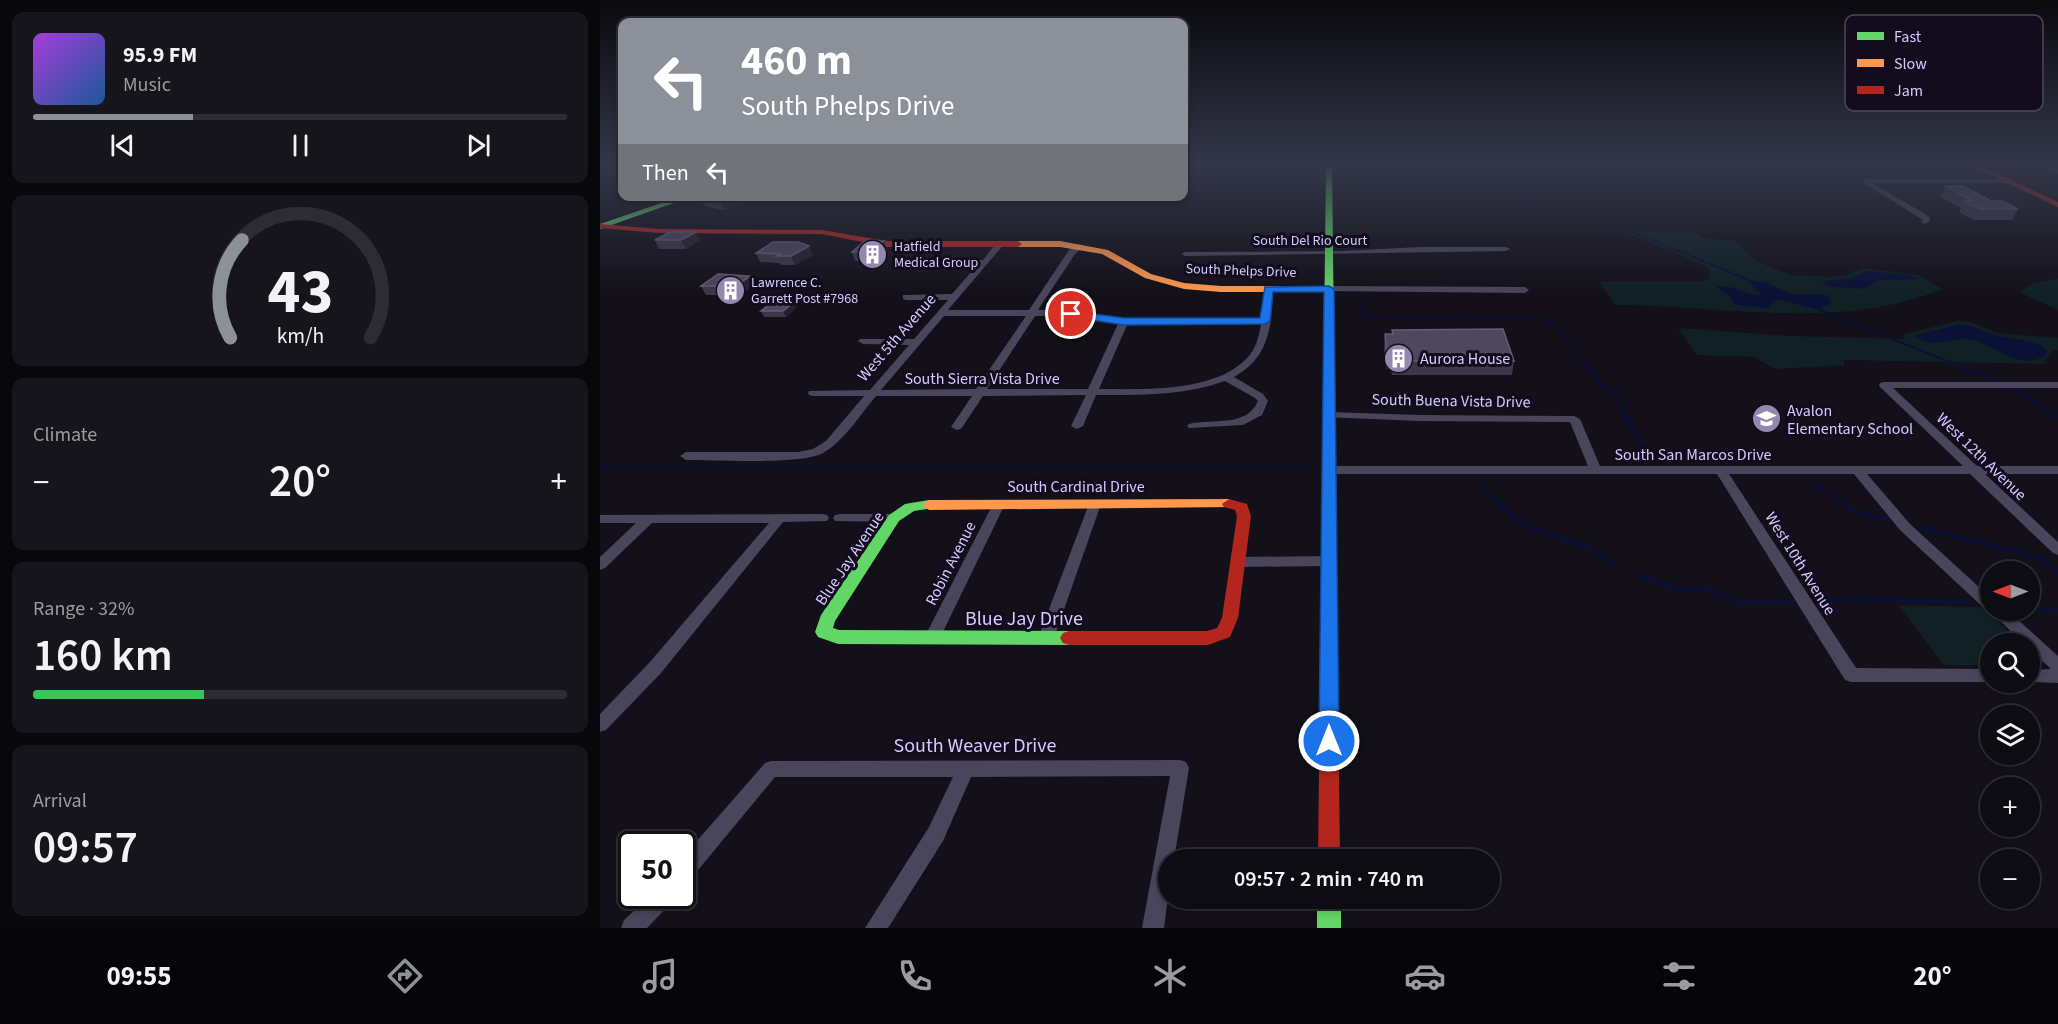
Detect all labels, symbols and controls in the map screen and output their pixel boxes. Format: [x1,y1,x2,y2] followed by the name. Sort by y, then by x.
[1845,15,2043,111] legend
[1894,26,1922,48] text: Fast
[741,31,852,91] text: 460 m
[123,39,197,71] text: 95.9 FM
[642,42,720,120] icon: left
[1894,53,1927,75] text: Slow
[123,71,171,99] text: Music
[1894,80,1923,102] text: Jam
[741,87,954,126] text: South Phelps Drive
[106,129,139,162] icon: previous
[284,129,317,162] icon: pause
[462,129,495,162] icon: next
[701,156,734,189] icon: left
[642,157,689,189] text: Then
[1253,231,1367,251] street label: South Del Rio Court
[894,237,979,273] place label: Hatfield Medical Group
[857,238,889,270] building icon: Hatfield Medical Group
[267,248,333,337] text: 43
[1185,259,1297,283] street label: South Phelps Drive
[751,273,858,309] place label: Lawrence C. Garrett Post #7968
[714,274,746,306] building icon: Lawrence C. Garrett Post #7968
[1045,288,1096,339] pin
[852,289,941,386] street label: West 5th Avenue
[1054,297,1087,330] icon: arrive
[276,321,324,352] text: km/h
[1383,342,1415,374] building icon: Aurora House
[1420,348,1510,370] place label: Aurora House
[904,368,1060,390] street label: South Sierra Vista Drive
[1371,389,1531,413] street label: South Buena Vista Drive
[1787,400,1913,440] place label: Avalon Elementary School
[1750,403,1782,435] school or university icon: Avalon Elementary School
[1931,408,2031,506] street label: West 12th Avenue
[33,421,97,449] text: Climate
[1614,444,1772,466] street label: South San Marcos Drive
[269,450,331,514] text: 20°
[33,459,49,506] text: −
[551,459,567,506] text: +
[1007,476,1145,498] street label: South Cardinal Drive
[810,507,889,610] street label: Blue Jay Avenue
[1760,508,1841,619] street label: West 10th Avenue
[920,518,982,609] street label: Robin Avenue
[1980,561,2040,621] north arrow
[1980,561,2040,909] map controls
[33,595,134,623] text: Range · 32%
[965,605,1083,633] street label: Blue Jay Drive
[33,624,173,688] text: 160 km
[1980,633,2040,693] button: search
[1980,705,2040,765] button: layers
[1297,709,1361,773] position arrow
[894,732,1057,760] street label: South Weaver Drive
[1980,777,2040,837] button: +
[33,787,87,815] text: Arrival
[33,816,138,880] text: 09:57
[618,831,696,909] speed limit sign: 50
[1980,849,2040,909] button: −
[1234,863,1424,895] text: 09:57 · 2 min · 740 m
[384,955,426,997] icon: directions
[639,955,681,997] icon: music
[894,955,936,997] icon: phone
[1149,955,1191,997] icon: climate
[1404,955,1446,997] icon: car
[1658,955,1700,997] icon: filters
[106,957,172,996] text: 09:55
[1913,957,1952,996] text: 20°

